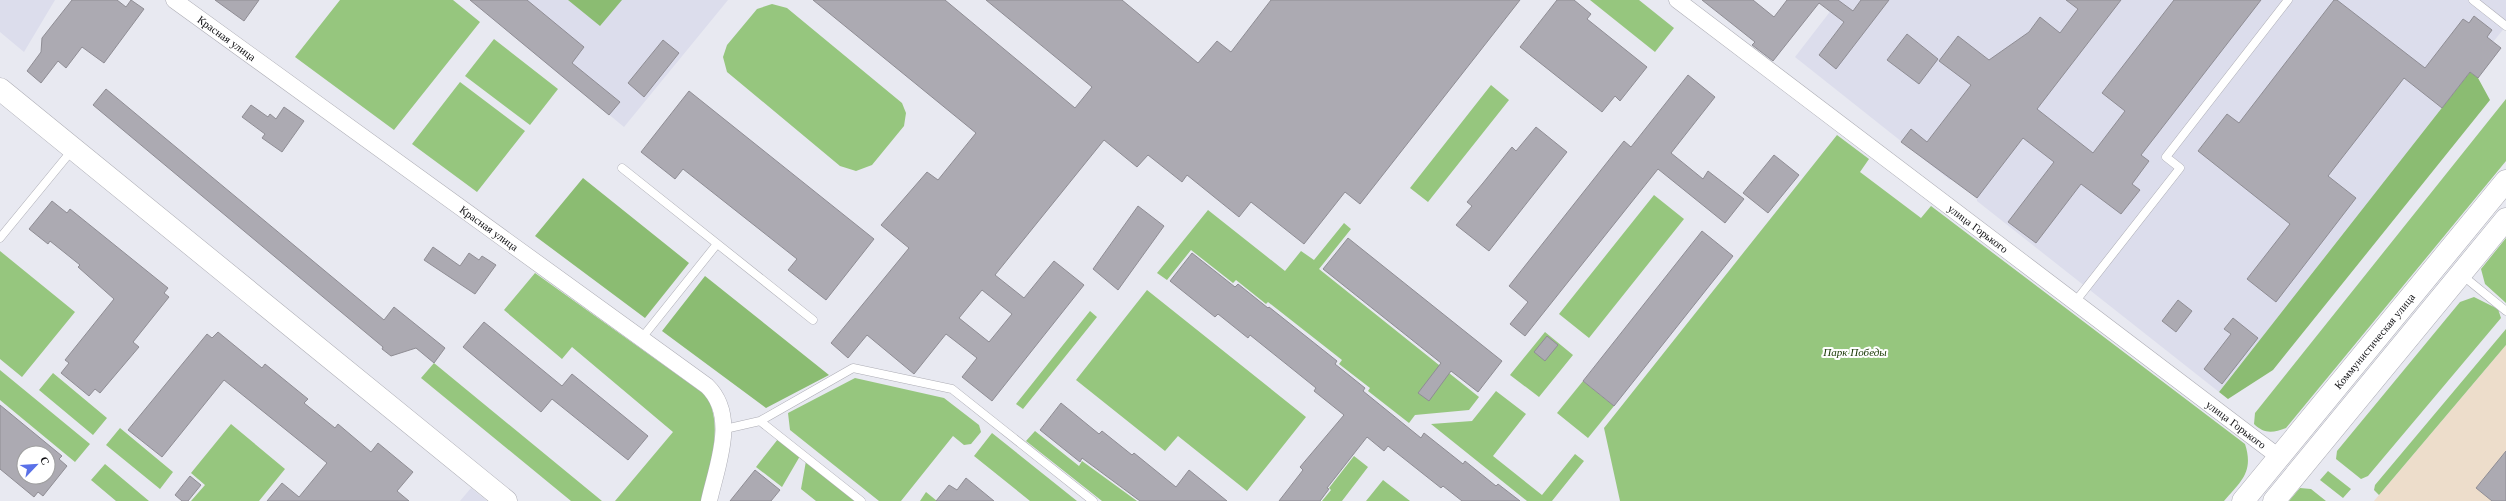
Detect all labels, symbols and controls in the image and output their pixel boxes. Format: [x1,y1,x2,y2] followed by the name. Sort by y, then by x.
[195,12,259,64] street label: Красная улица
[1945,201,2011,256] street label: улица Горького
[457,202,521,254] street label: Красная улица
[2331,290,2418,392] street label: Коммунистическая улица
[1822,345,1887,359] park label: Парк Победы
[2203,397,2269,452] street label: улица Горького
[16,445,56,485] north arrow
[37,454,53,467] text: С

